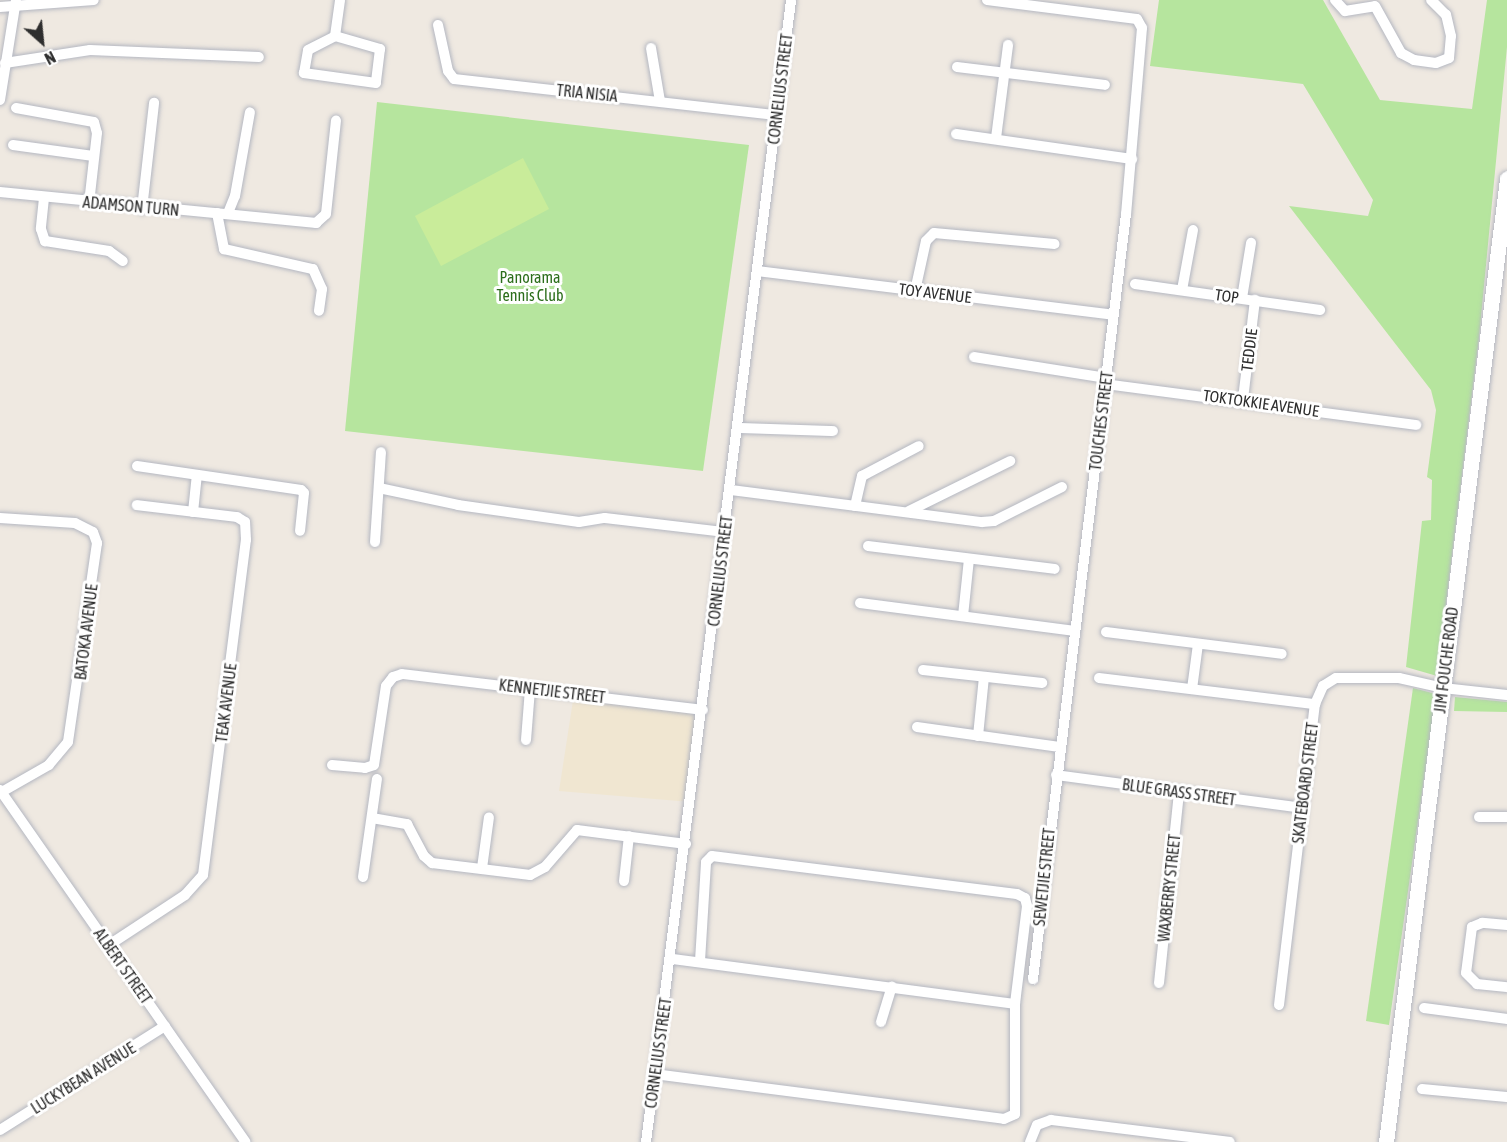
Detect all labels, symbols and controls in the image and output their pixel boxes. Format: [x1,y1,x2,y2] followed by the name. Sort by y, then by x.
[12,12,72,72] north arrow
[764,32,796,146] street label: CORNELIUS STREET
[42,48,58,68] text: N
[556,80,618,106] street label: TRIA NISIA
[82,192,180,220] street label: ADAMSON TURN
[496,267,564,305] park label: Panorama Tennis Club
[898,279,972,307] street label: TOY AVENUE
[1214,285,1240,307] street label: TOP
[1237,328,1261,372] street label: TEDDIE
[1085,370,1117,472] street label: TOUCHES STREET
[1202,385,1320,421] street label: TOKTOKKIE AVENUE
[704,514,736,628] street label: CORNELIUS STREET
[71,583,101,681] street label: BATOKA AVENUE
[1430,606,1462,714] street label: JIM FOUCHE ROAD
[212,662,240,744] street label: TEAK AVENUE
[498,675,606,707] street label: KENNETJIE STREET
[1288,721,1322,845] street label: SKATEBOARD STREET
[1121,775,1237,809] street label: BLUE GRASS STREET
[1029,827,1059,927] street label: SEWETJIE STREET
[1154,833,1184,943] street label: WAXBERRY STREET
[90,924,156,1008] street label: ALBERT STREET
[641,996,675,1110] street label: CORNELIUS STREET
[27,1038,139,1118] street label: LUCKYBEAN AVENUE

